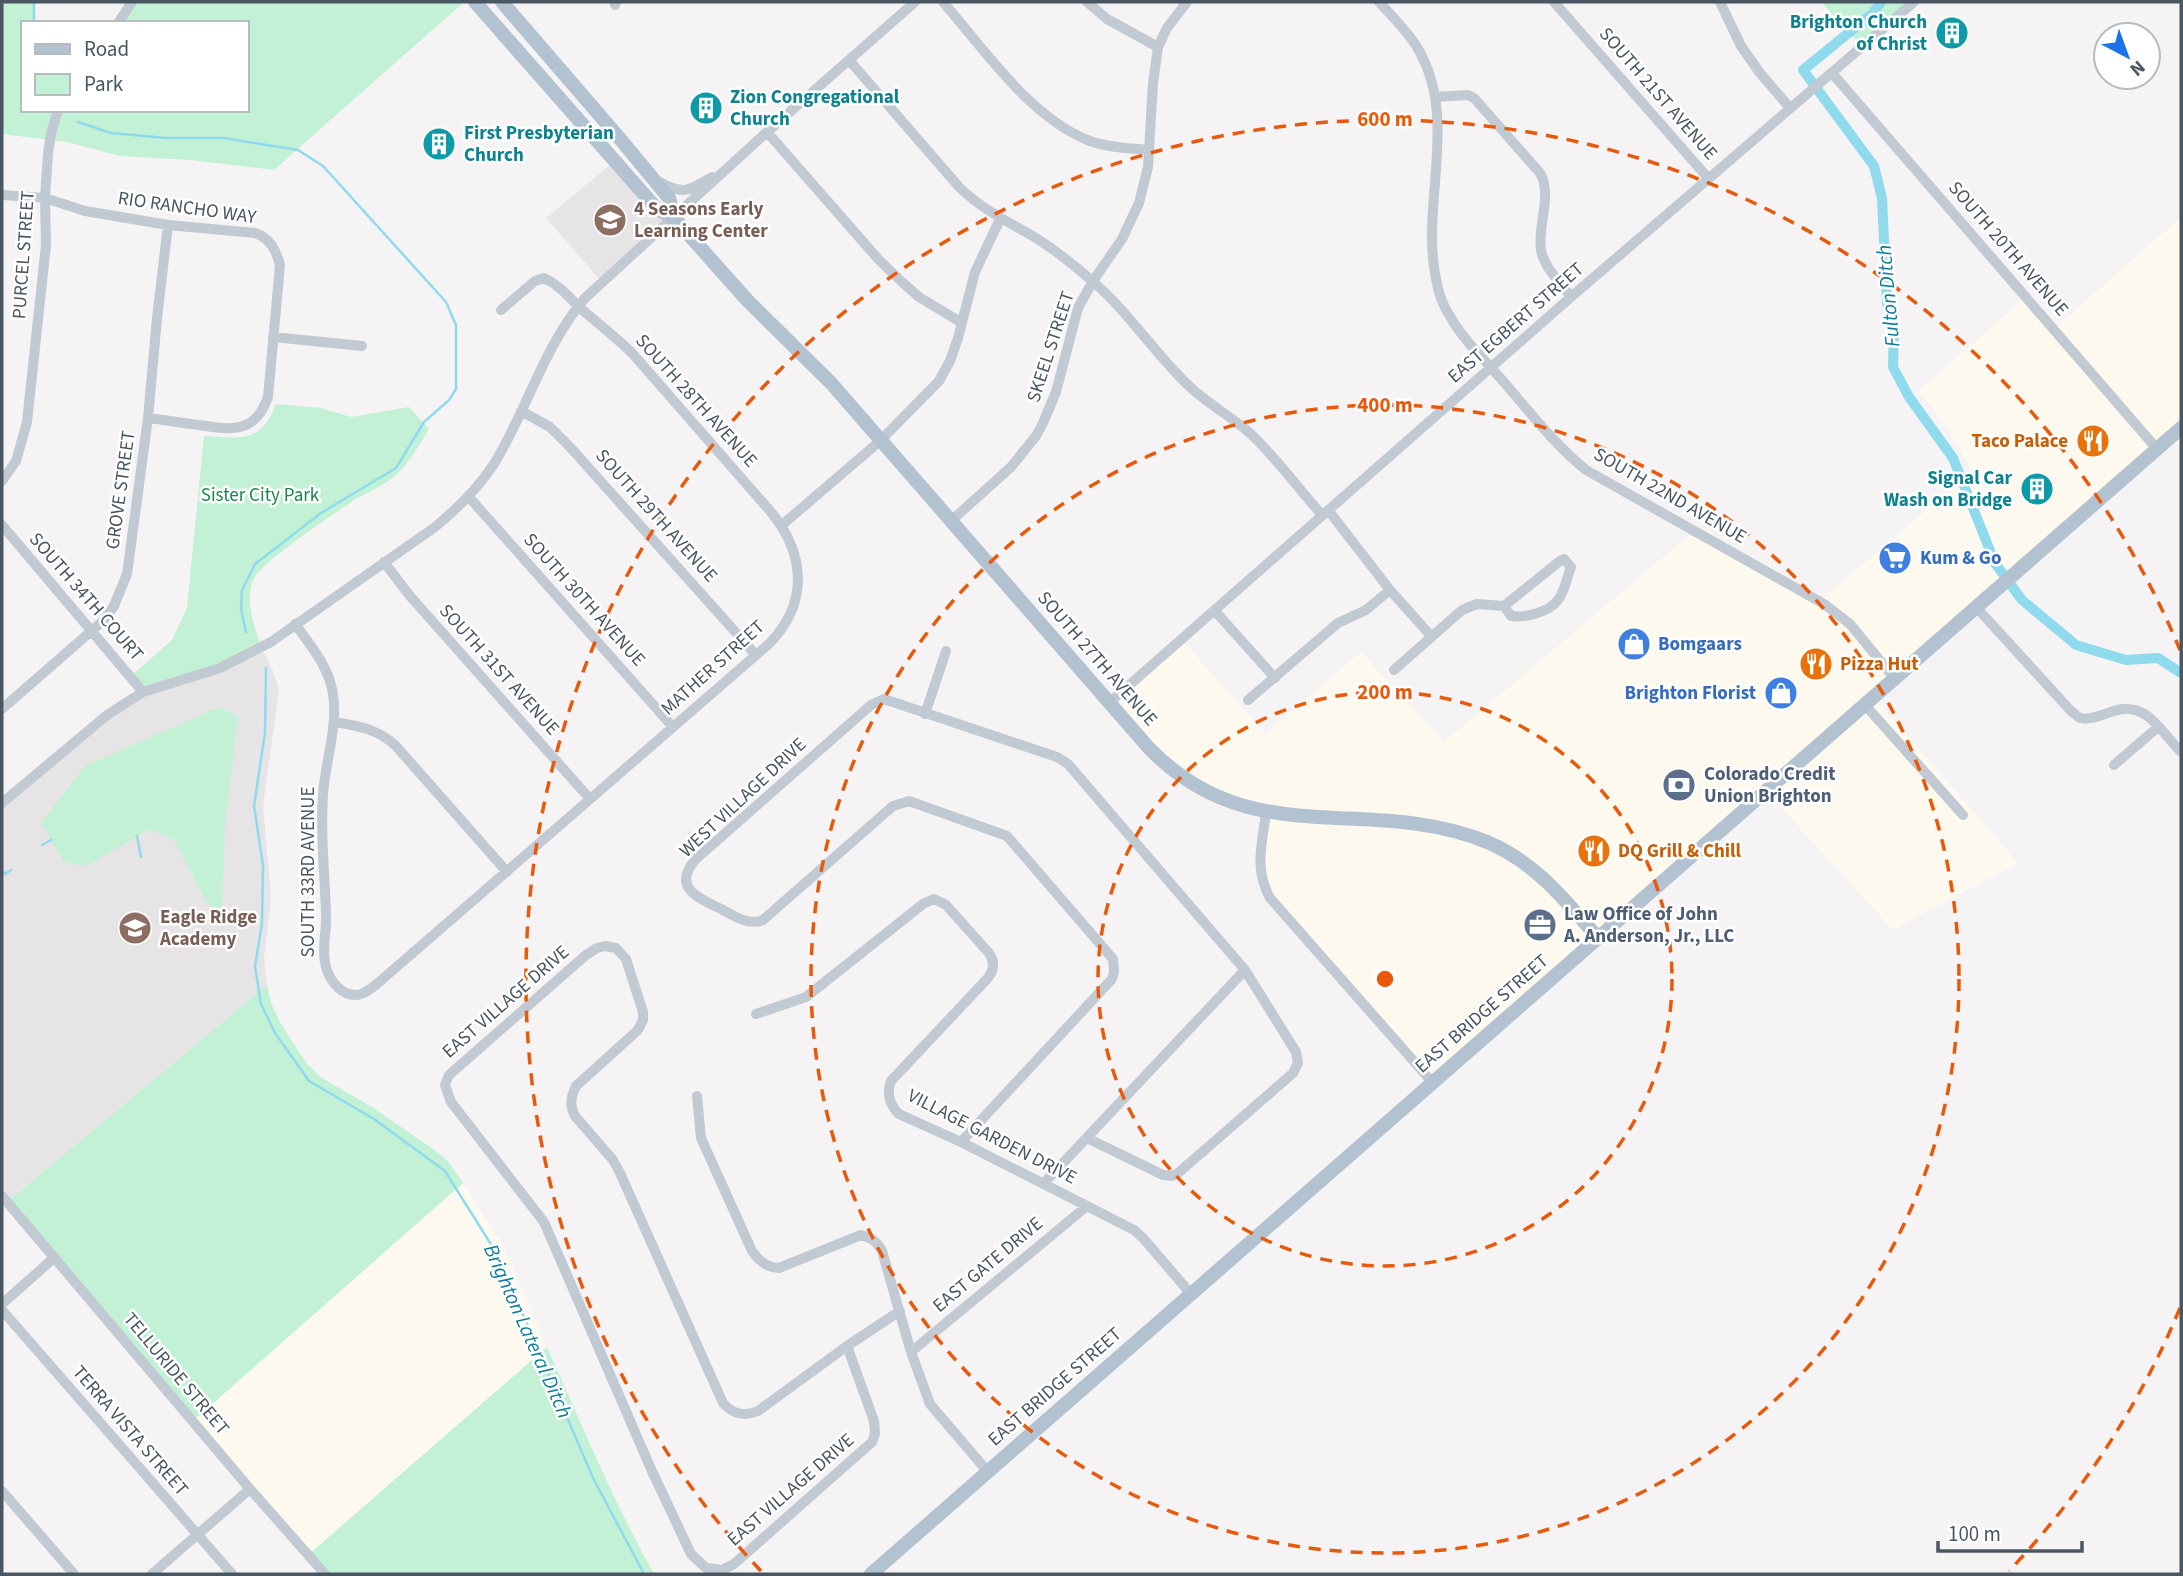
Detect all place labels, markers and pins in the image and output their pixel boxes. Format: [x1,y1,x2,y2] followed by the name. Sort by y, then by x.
[1790,9,1927,58] place label: Brighton Church of Christ
[1933,14,1971,52] building icon: Brighton Church of Christ
[730,84,900,133] place label: Zion Congregational Church
[687,89,725,127] building icon: Zion Congregational Church
[464,120,614,169] place label: First Presbyterian Church
[420,125,458,163] building icon: First Presbyterian Church
[634,196,768,245] place label: 4 Seasons Early Learning Center
[591,201,629,239] school or university icon: 4 Seasons Early Learning Center
[2074,422,2112,460] restaurant icon: Taco Palace
[1972,428,2068,455] place label: Taco Palace
[1884,465,2012,514] place label: Signal Car Wash on Bridge
[2018,470,2056,508] building icon: Signal Car Wash on Bridge
[1876,539,1914,577] supermarket icon: Kum & Go
[1920,545,2001,572] place label: Kum & Go
[1615,625,1653,663] shop icon: Bomgaars
[1658,631,1742,658] place label: Bomgaars
[1797,645,1835,683] restaurant icon: Pizza Hut
[1840,651,1918,678] place label: Pizza Hut
[1762,674,1800,712] shop icon: Brighton Florist
[1625,680,1756,707] place label: Brighton Florist
[1704,761,1836,810] place label: Colorado Credit Union Brighton
[1660,766,1698,804] bank icon: Colorado Credit Union Brighton
[1575,832,1613,870] restaurant icon: DQ Grill & Chill
[1618,838,1742,865] place label: DQ Grill & Chill
[1563,901,1734,950] place label: Law Office of John A. Anderson, Jr., LLC
[159,904,257,953] place label: Eagle Ridge Academy
[1521,906,1559,944] office icon: Law Office of John A. Anderson, Jr., LLC
[116,909,154,947] school or university icon: Eagle Ridge Academy
[1373,967,1397,991] centre of rings

